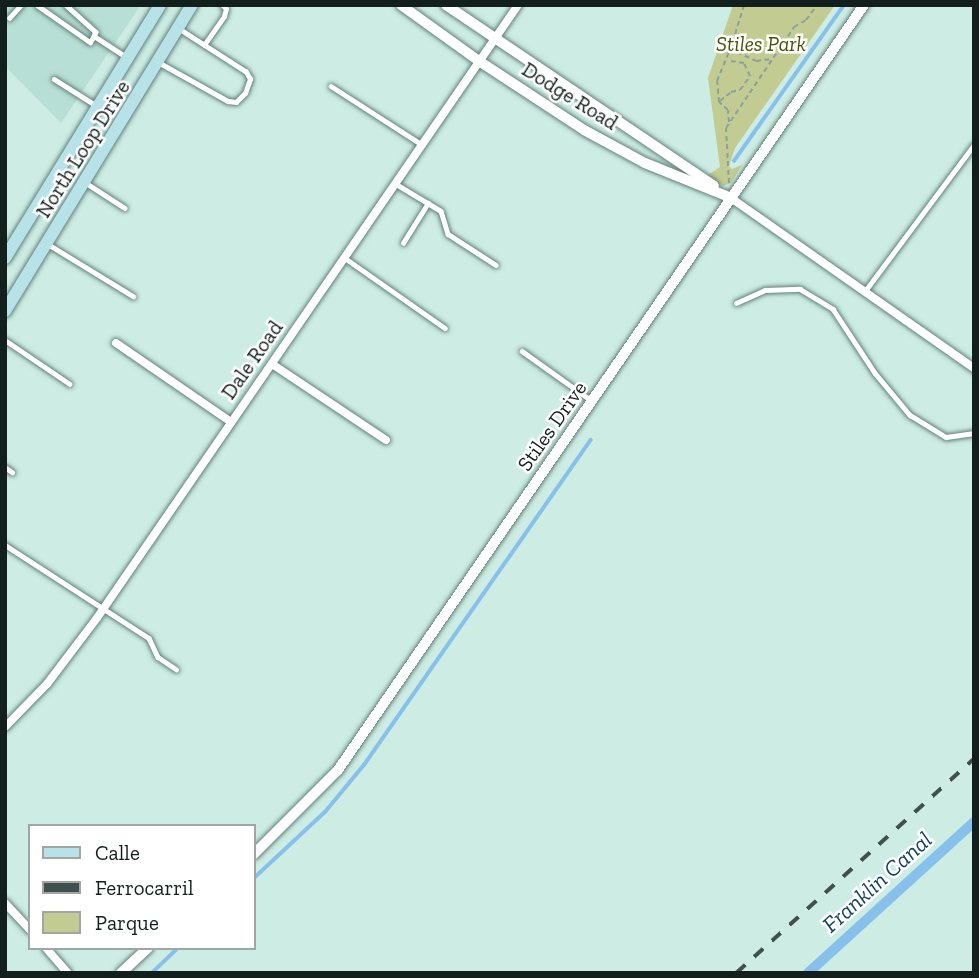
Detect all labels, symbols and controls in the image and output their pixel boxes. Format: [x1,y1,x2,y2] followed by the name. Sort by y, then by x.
[716,31,806,57] park label: Stiles Park
[517,57,623,135] street label: Dodge Road
[31,75,135,223] street label: North Loop Drive
[216,316,288,404] street label: Dale Road
[512,376,592,476] street label: Stiles Drive
[28,824,256,950] legend
[817,826,937,938] water label: Franklin Canal
[95,840,140,865] text: Calle
[95,875,194,900] text: Ferrocarril
[95,910,159,935] text: Parque

